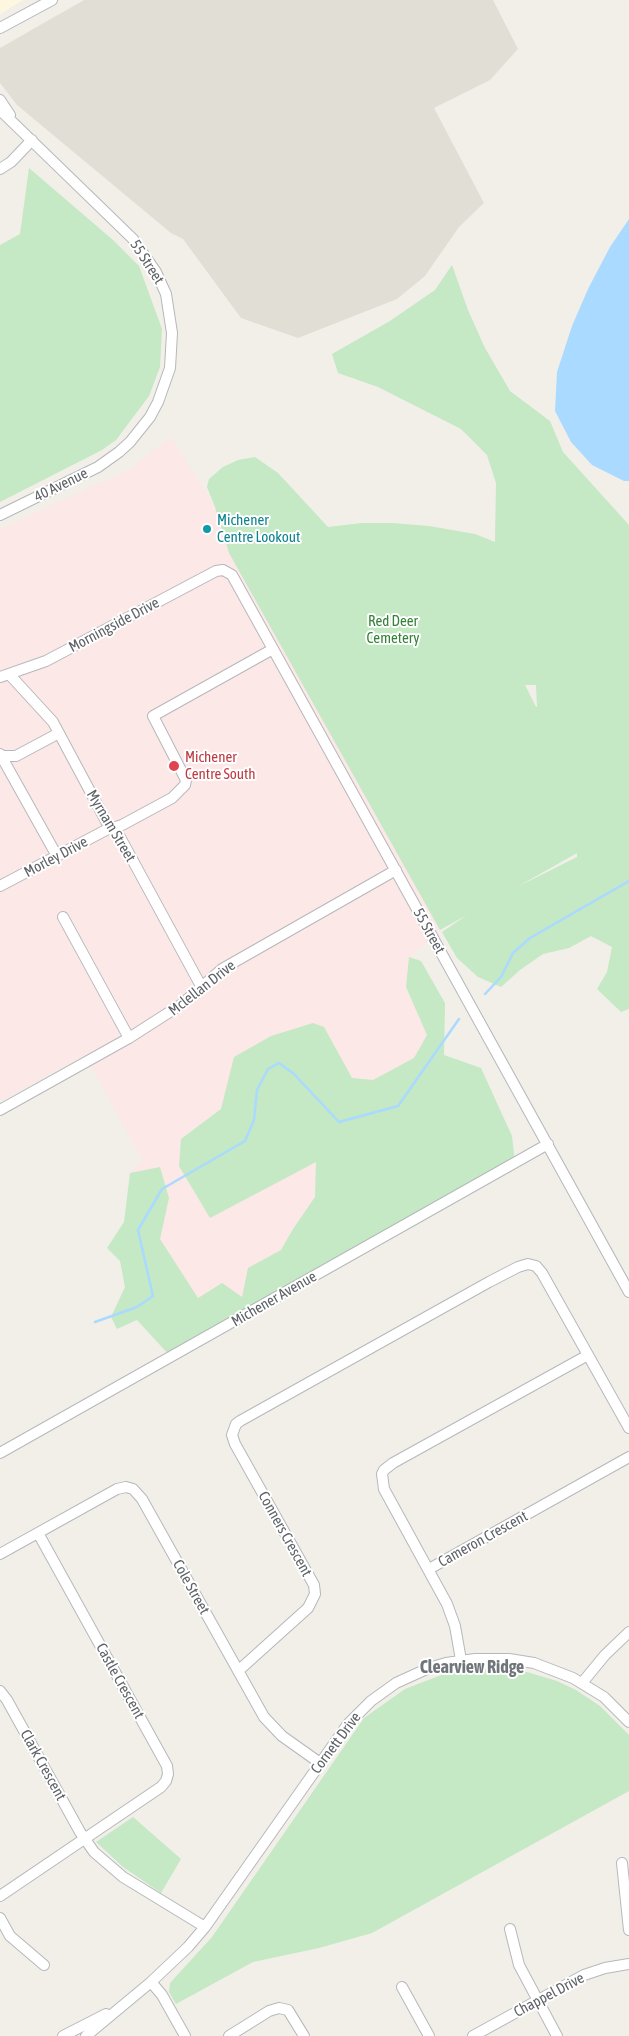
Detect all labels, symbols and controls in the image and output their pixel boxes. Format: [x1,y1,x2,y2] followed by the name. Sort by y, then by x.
[126,237,168,287] street label: 55 Street
[31,464,91,506] street label: 40 Avenue
[217,511,300,546] place label: Michener Centre Lookout
[201,523,213,535] marker: Michener Centre Lookout
[66,594,162,656] street label: Morningside Drive
[367,612,419,647] park label: Red Deer Cemetery
[185,748,256,783] place label: Michener Centre South
[167,759,181,773] marker: Michener Centre South
[83,787,139,865] street label: Myrnam Street
[21,833,91,881] street label: Morley Drive
[409,905,449,957] street label: 55 Street
[165,956,239,1020] street label: Mclellan Drive
[228,1267,320,1331] street label: Michener Avenue
[254,1488,316,1580] street label: Conners Crescent
[435,1507,531,1571] street label: Cameron Crescent
[169,1557,213,1617] street label: Cole Street
[92,1640,148,1722] street label: Castle Crescent
[420,1656,524,1678] district label: Clearview Ridge
[307,1709,365,1777] street label: Cornett Drive
[16,1727,70,1803] street label: Clark Crescent
[511,1969,587,2021] street label: Chappel Drive

